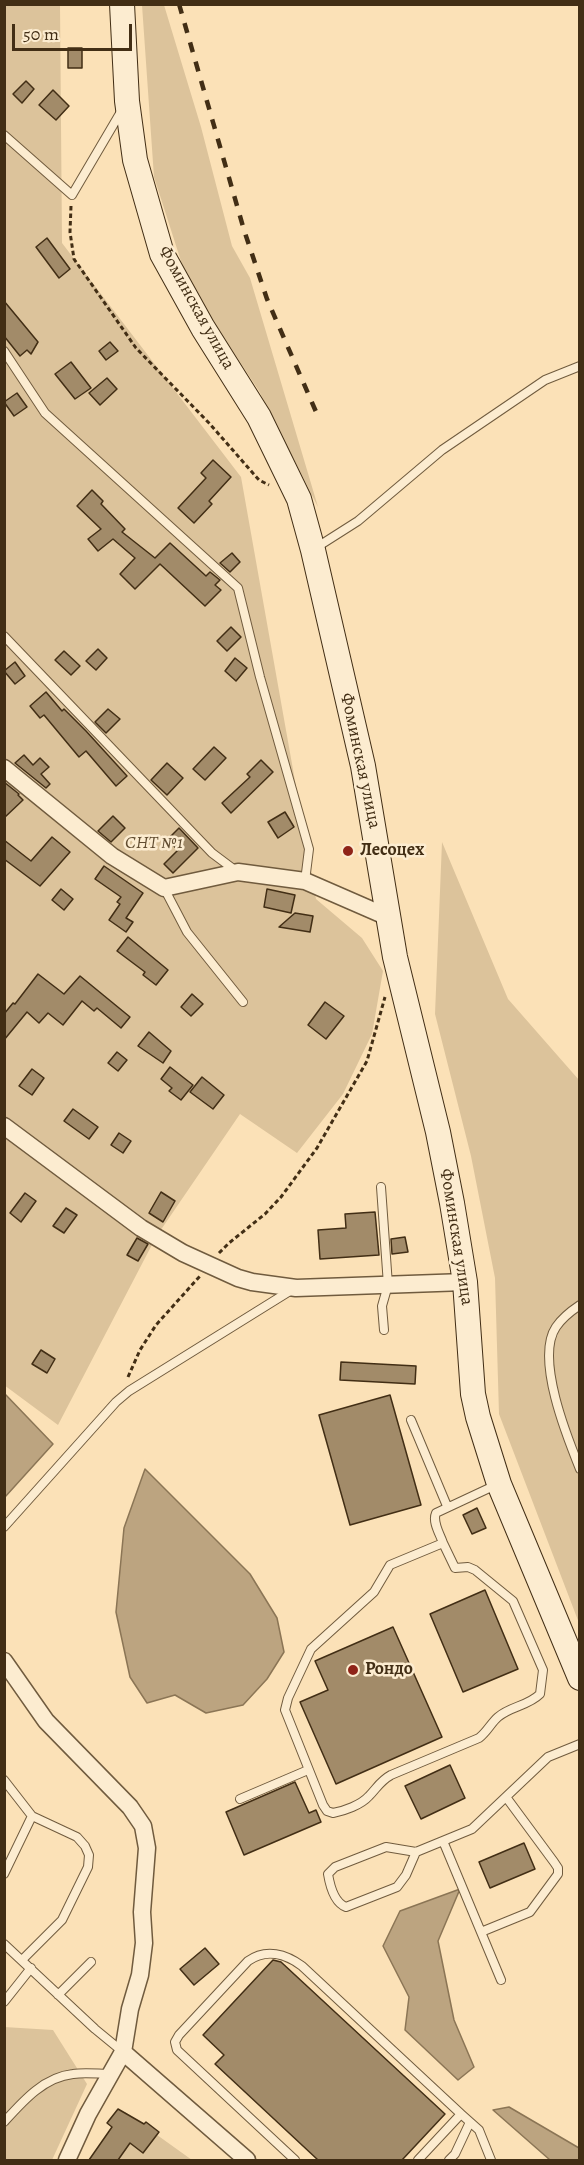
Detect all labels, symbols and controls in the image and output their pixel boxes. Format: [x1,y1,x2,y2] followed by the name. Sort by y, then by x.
[15,12,135,50] scale bar
[23,22,59,46] text: 50 m
[153,242,239,374] street label: Фоминская улица
[335,691,385,831] street label: Фоминская улица
[125,833,183,855] park label: СНТ №1
[360,840,424,862] place label: Лесоцех
[341,844,355,858] marker: Лесоцех
[435,1167,477,1307] street label: Фоминская улица
[365,1659,413,1681] place label: Рондо
[346,1663,360,1677] marker: Рондо

